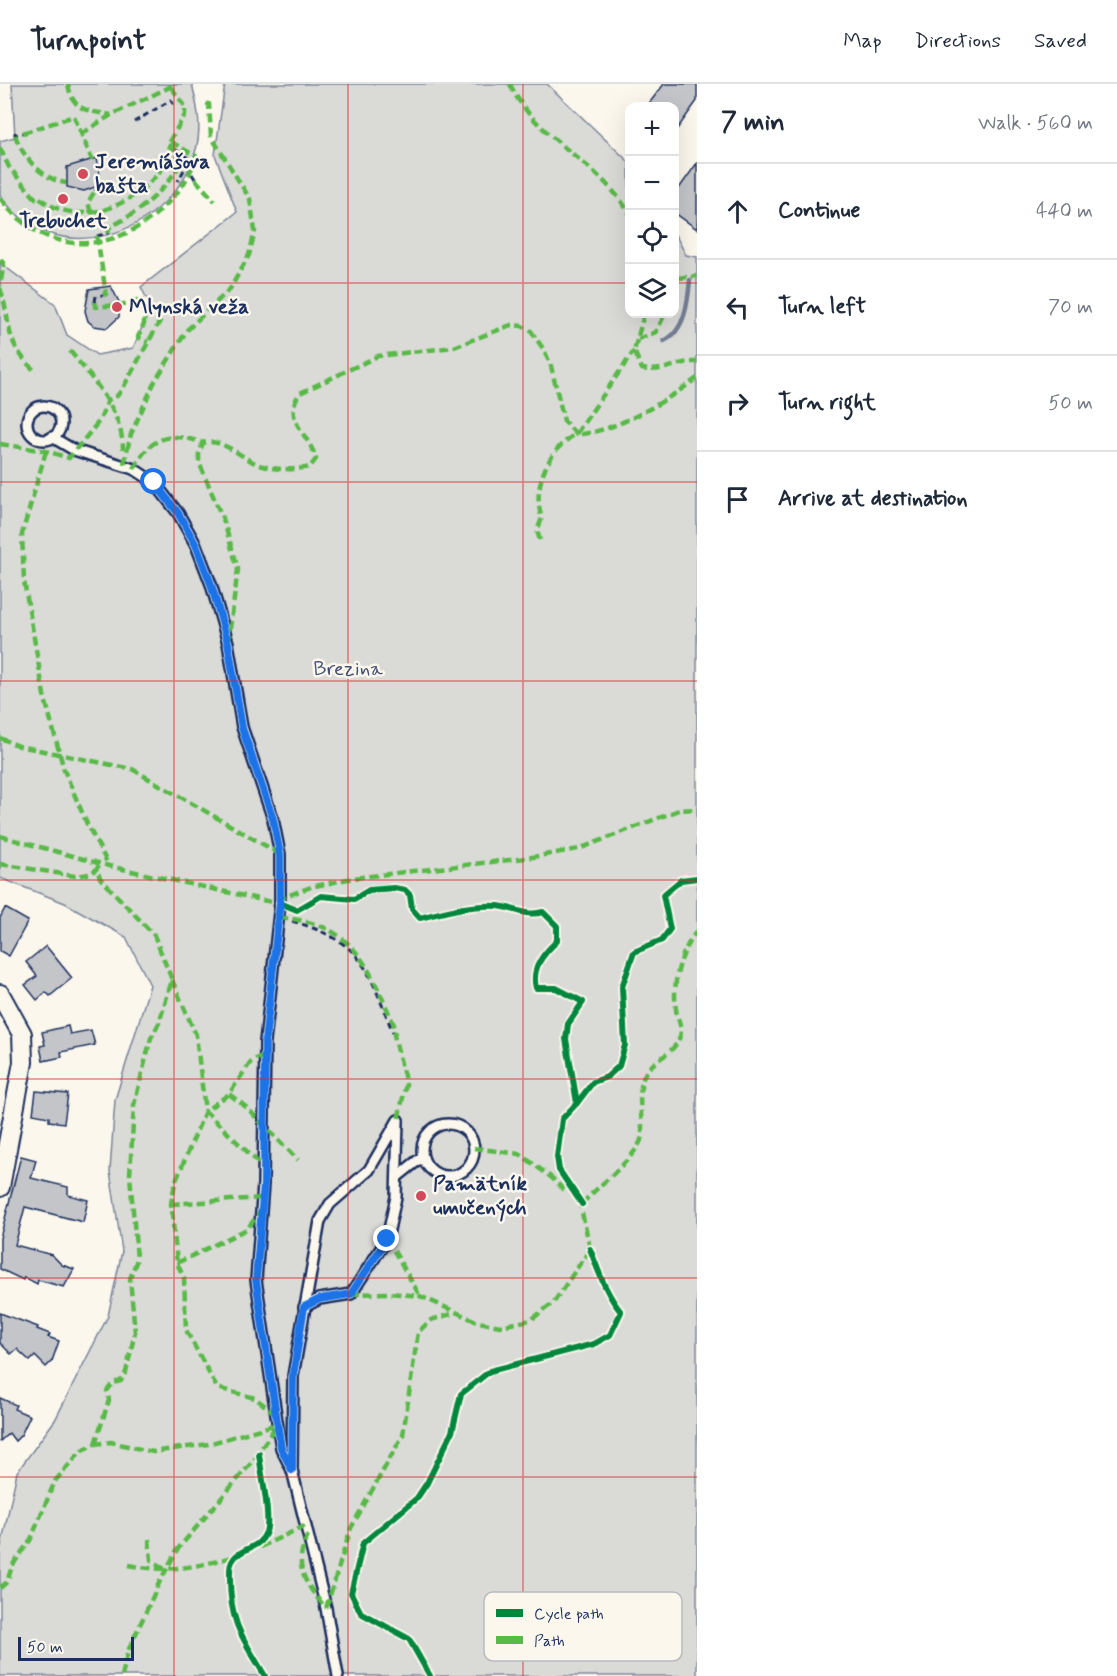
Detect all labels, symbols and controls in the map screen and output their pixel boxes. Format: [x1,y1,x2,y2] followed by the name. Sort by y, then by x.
[30,23,146,60] text: Turnpoint
[843,27,882,55] text: Map
[915,27,1001,55] text: Directions
[1034,27,1087,55] text: Saved
[625,102,679,318] map controls
[625,102,679,156] button: +
[721,106,785,140] text: 7 min
[978,110,1093,137] text: Walk · 560 m
[95,148,210,200] place label: Jeremiášova bašta
[625,156,679,210] button: −
[76,167,90,181] marker: Jeremiášova bašta
[56,192,70,206] marker: Trebuchet
[721,195,754,228] icon: ahead
[778,197,860,225] text: Continue
[1036,198,1093,225] text: 440 m
[19,207,108,235] place label: Trebuchet
[625,210,679,264] button: locate
[625,264,679,318] button: layers
[721,291,754,324] icon: left
[129,293,249,321] place label: Mlynská veža
[778,293,866,321] text: Turn left
[1048,294,1093,321] text: 70 m
[110,300,124,314] marker: Mlynská veža
[721,387,754,420] icon: right
[778,389,876,417] text: Turn right
[1048,390,1093,417] text: 50 m
[140,468,166,494] route start
[721,483,754,516] icon: arrive
[778,485,968,513] text: Arrive at destination
[313,655,383,683] park label: Brezina
[433,1170,527,1222] place label: Pamätník umučených
[414,1189,428,1203] marker: Pamätník umučených
[373,1225,399,1251] route end
[484,1592,682,1661] legend
[534,1604,604,1625] text: Cycle path
[534,1631,565,1652] text: Path
[18,1634,134,1662] scale bar
[27,1637,63,1658] text: 50 m

